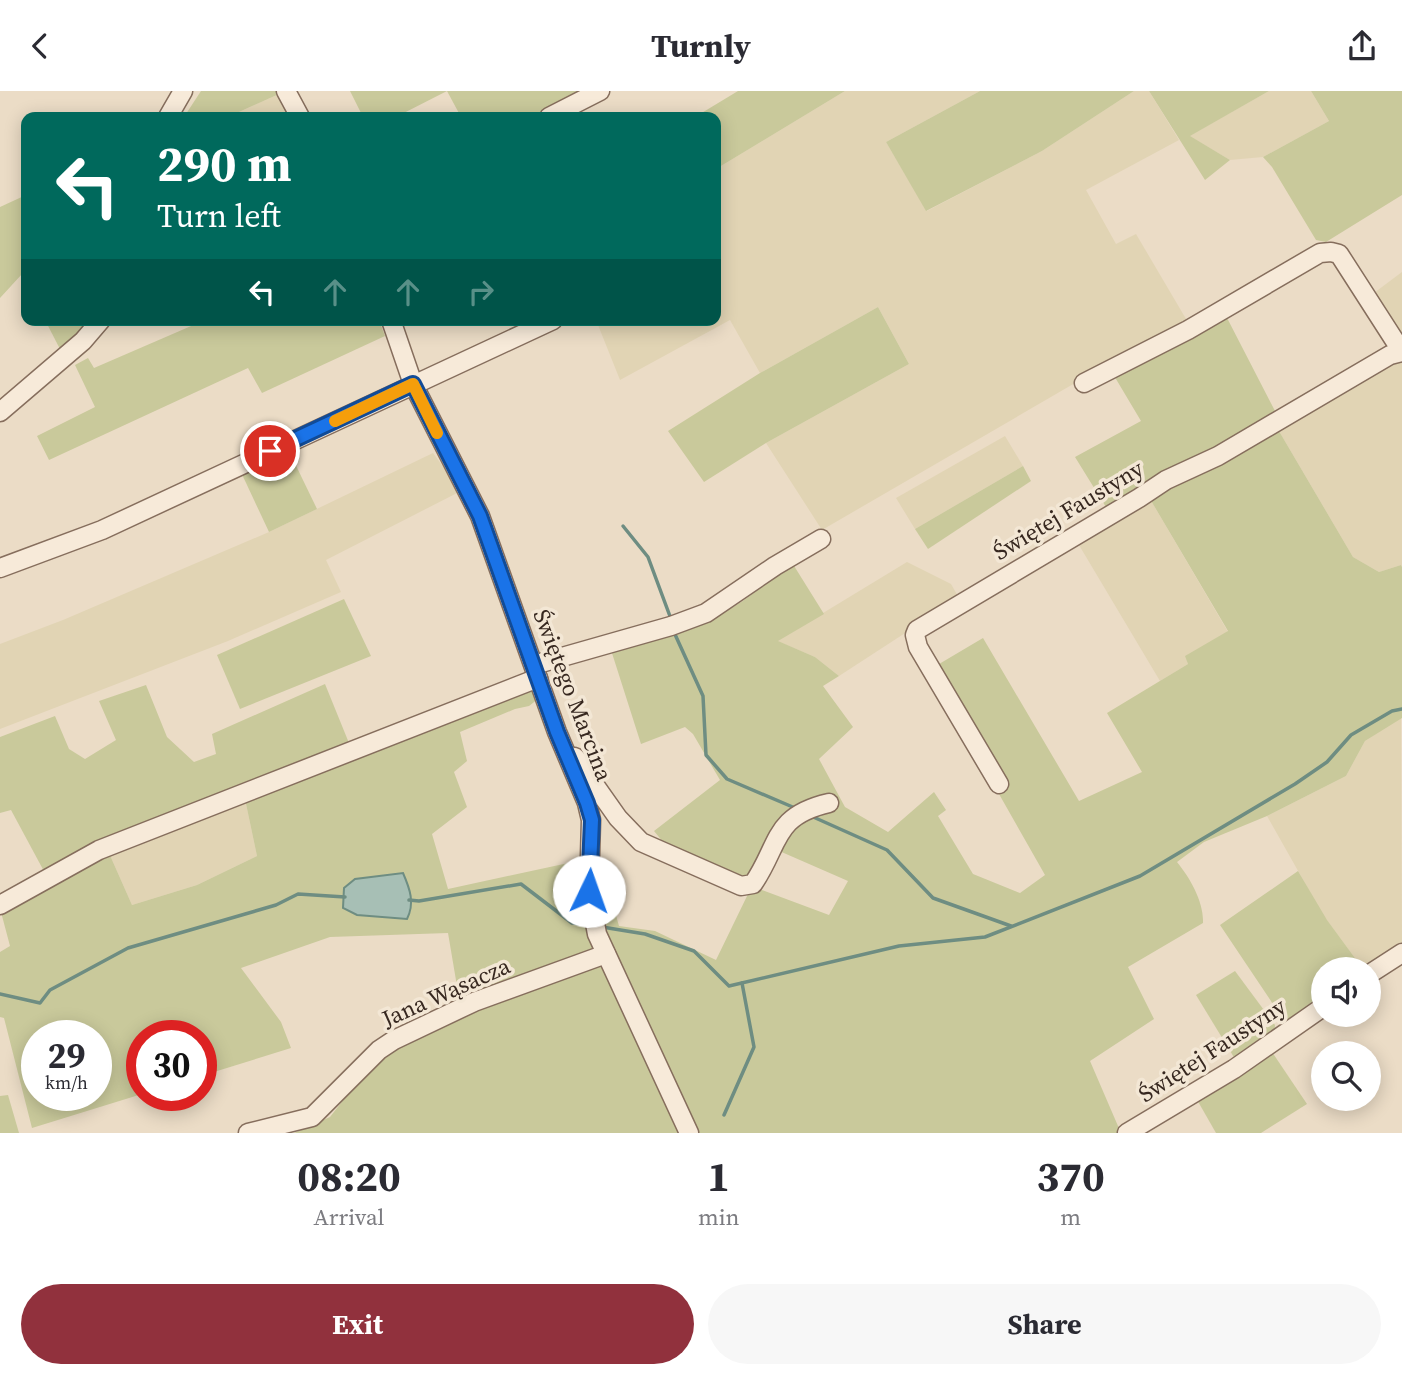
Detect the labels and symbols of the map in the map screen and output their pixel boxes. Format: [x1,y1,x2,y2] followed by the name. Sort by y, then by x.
[240,421,300,481] pin
[987,452,1149,568] street label: Świętej Faustyny
[526,605,621,786] street label: Świętego Marcina
[552,854,626,928] position arrow
[376,949,515,1035] street label: Jana Wąsacza
[1132,990,1292,1110] street label: Świętej Faustyny
[126,1020,217,1111] speed limit sign: 30

